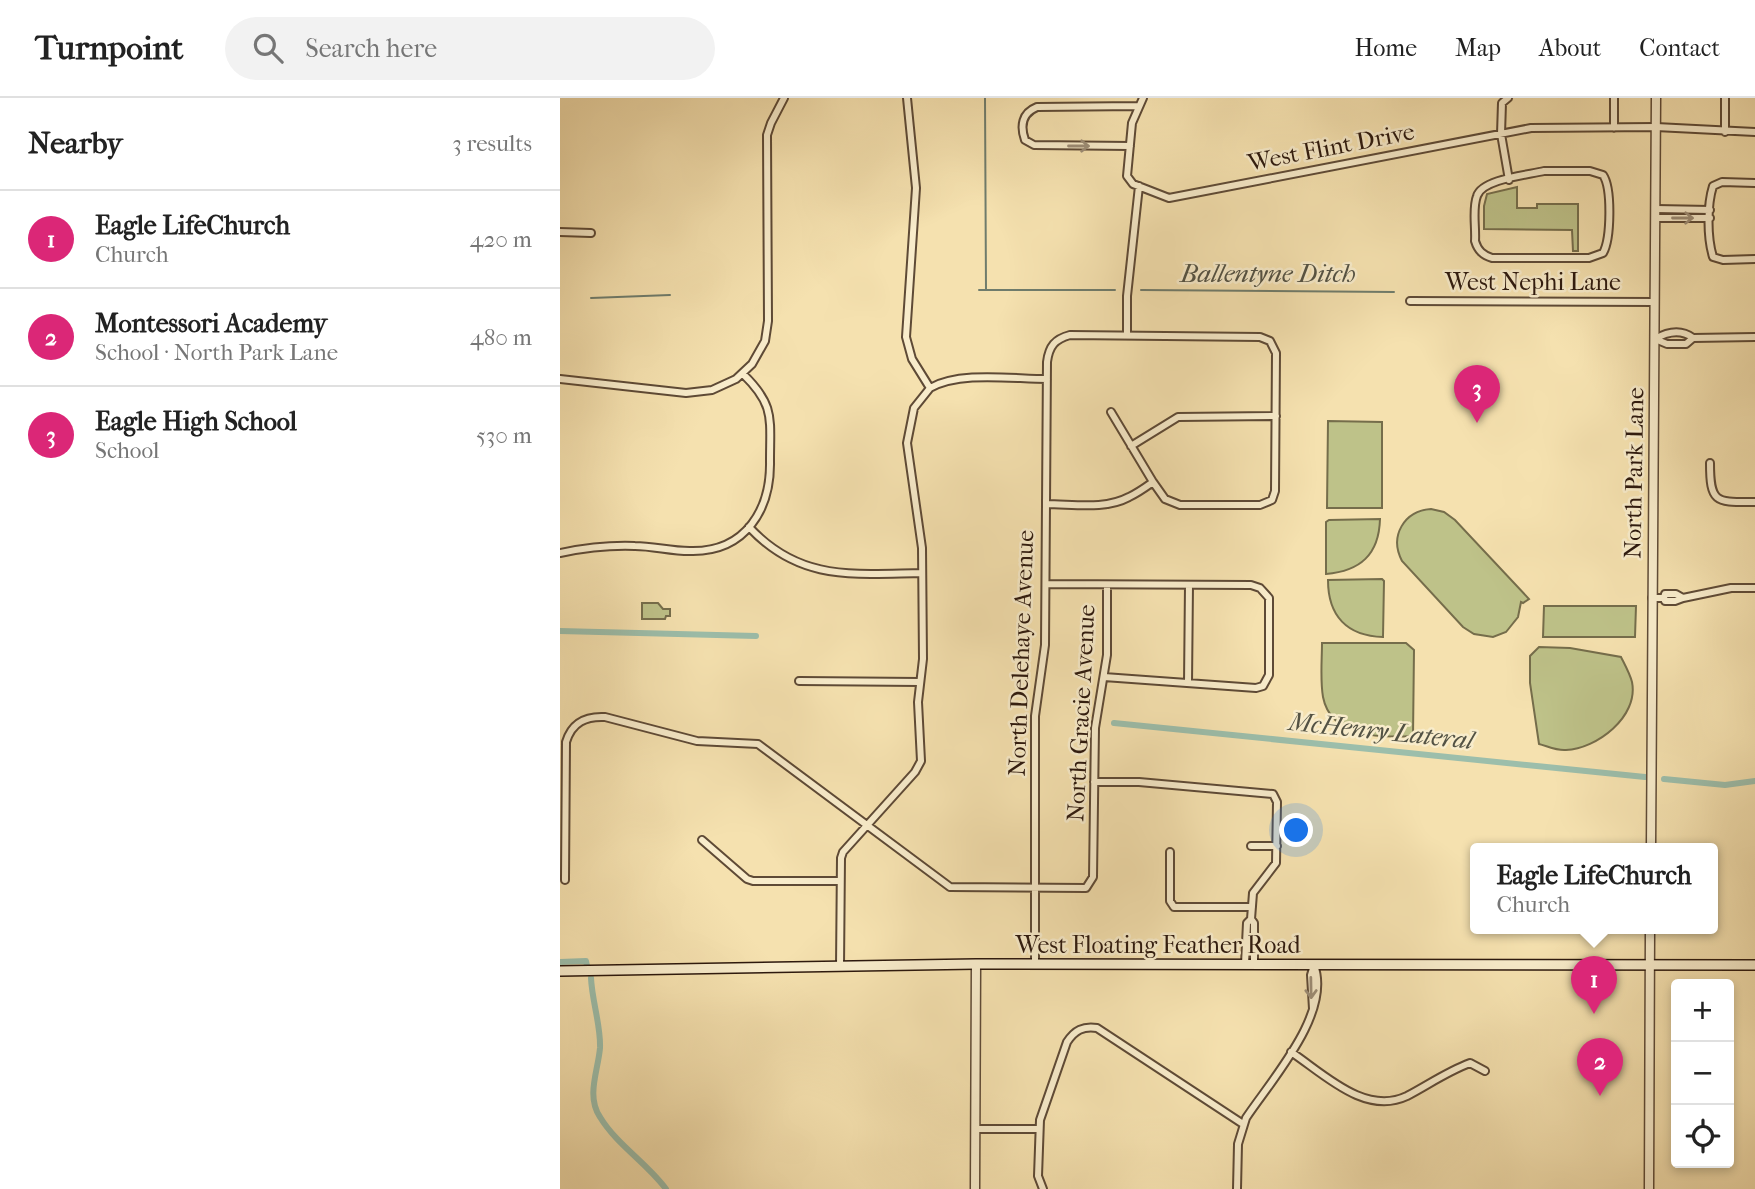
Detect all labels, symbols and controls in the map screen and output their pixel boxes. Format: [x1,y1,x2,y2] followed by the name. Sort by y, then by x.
[225,17,715,80] search box
[35,29,183,68] text: Turnpoint
[249,29,287,67] icon: search
[305,33,437,64] text: Search here
[1355,34,1417,62] text: Home
[1455,34,1501,62] text: Map
[1539,34,1601,62] text: About
[1639,34,1720,62] text: Contact
[1244,117,1417,177] street label: West Flint Drive
[28,126,123,161] text: Nearby
[452,130,532,157] text: 3 results
[1068,139,1091,153] one-way arrow
[95,210,290,241] text: Eagle LifeChurch
[1671,211,1694,225] one-way arrow
[47,226,55,253] text: 1
[470,226,532,253] text: 420 m
[95,241,169,268] text: Church
[1178,258,1356,289] water label: Ballentyne Ditch
[1444,268,1621,296] street label: West Nephi Lane
[95,308,327,339] text: Montessori Academy
[45,324,57,351] text: 2
[470,324,532,351] text: 480 m
[95,339,338,366] text: School · North Park Lane
[1454,365,1500,423] pin: 3
[1619,387,1649,559] street label: North Park Lane
[95,406,297,437] text: Eagle High School
[46,422,56,449] text: 3
[476,422,532,449] text: 530 m
[95,437,159,464] text: School
[1003,529,1039,777] street label: North Delehaye Avenue
[1061,604,1101,822] street label: North Gracie Avenue
[1285,706,1477,756] water label: McHenry Lateral
[1279,813,1313,847] your location
[1470,843,1718,934] popup
[1497,860,1691,891] text: Eagle LifeChurch
[1497,891,1570,918] text: Church
[1014,931,1301,959] street label: West Floating Feather Road
[1571,956,1617,1014] pin: 1
[1304,977,1318,1000] one-way arrow
[1671,979,1734,1168] map controls
[1671,979,1734,1042] button: +
[1577,1038,1623,1096] pin: 2
[1671,1042,1734,1105] button: −
[1671,1105,1734,1168] button: locate

